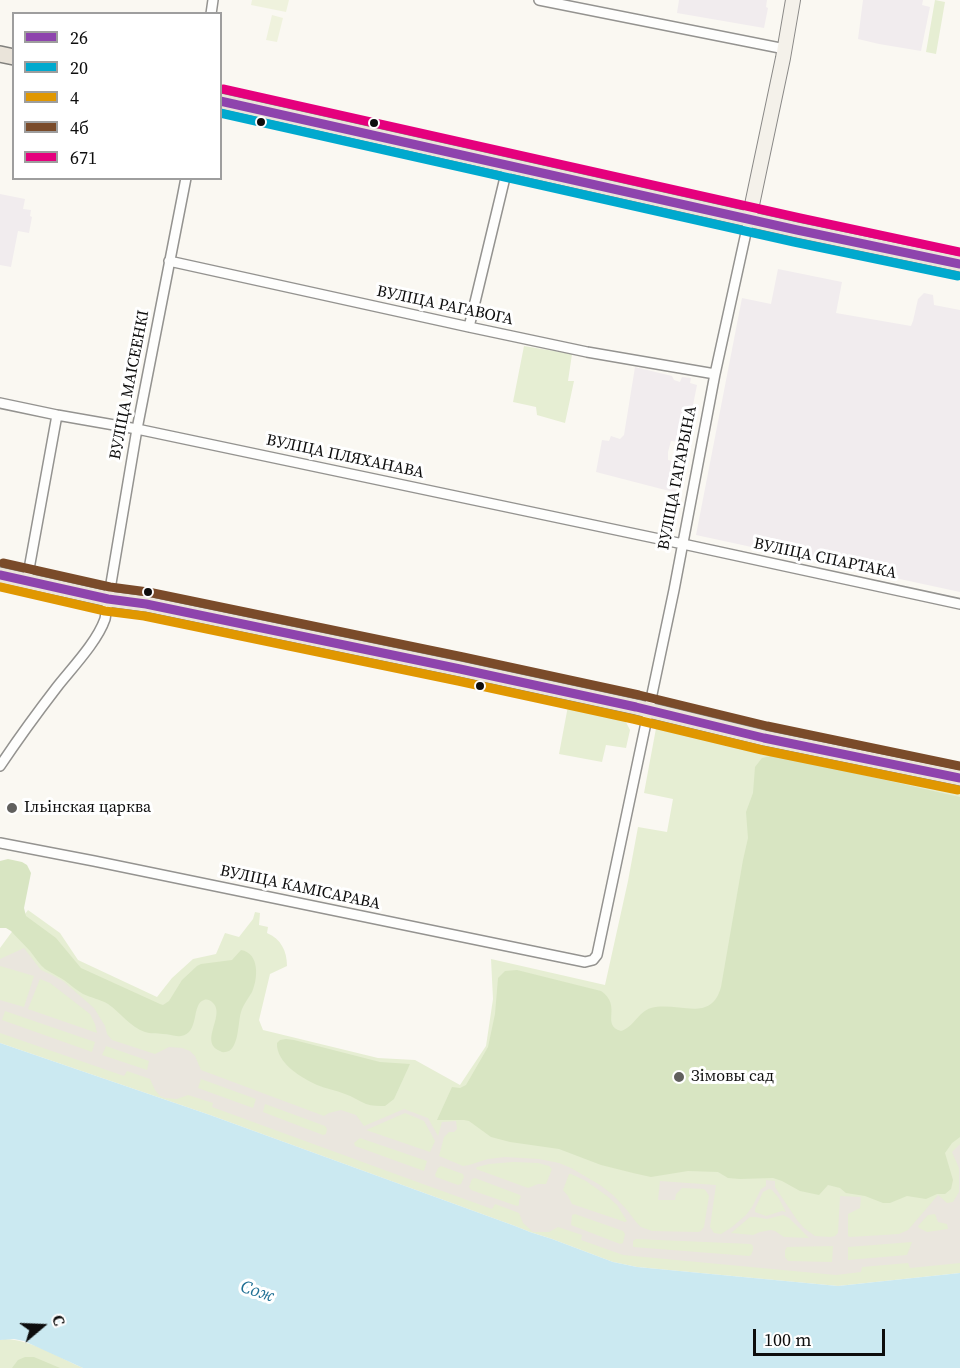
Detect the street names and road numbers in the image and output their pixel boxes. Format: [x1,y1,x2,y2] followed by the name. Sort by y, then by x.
[375,282,515,330] street label: ВУЛІЦА РАГАВОГА
[106,309,154,461] street label: ВУЛІЦА МАІСЕЕНКІ
[655,404,701,552] street label: ВУЛІЦА ГАГАРЫНА
[264,431,426,483] street label: ВУЛІЦА ПЛЯХАНАВА
[752,534,898,584] street label: ВУЛІЦА СПАРТАКА
[218,862,382,914] street label: ВУЛІЦА КАМІСАРАВА

